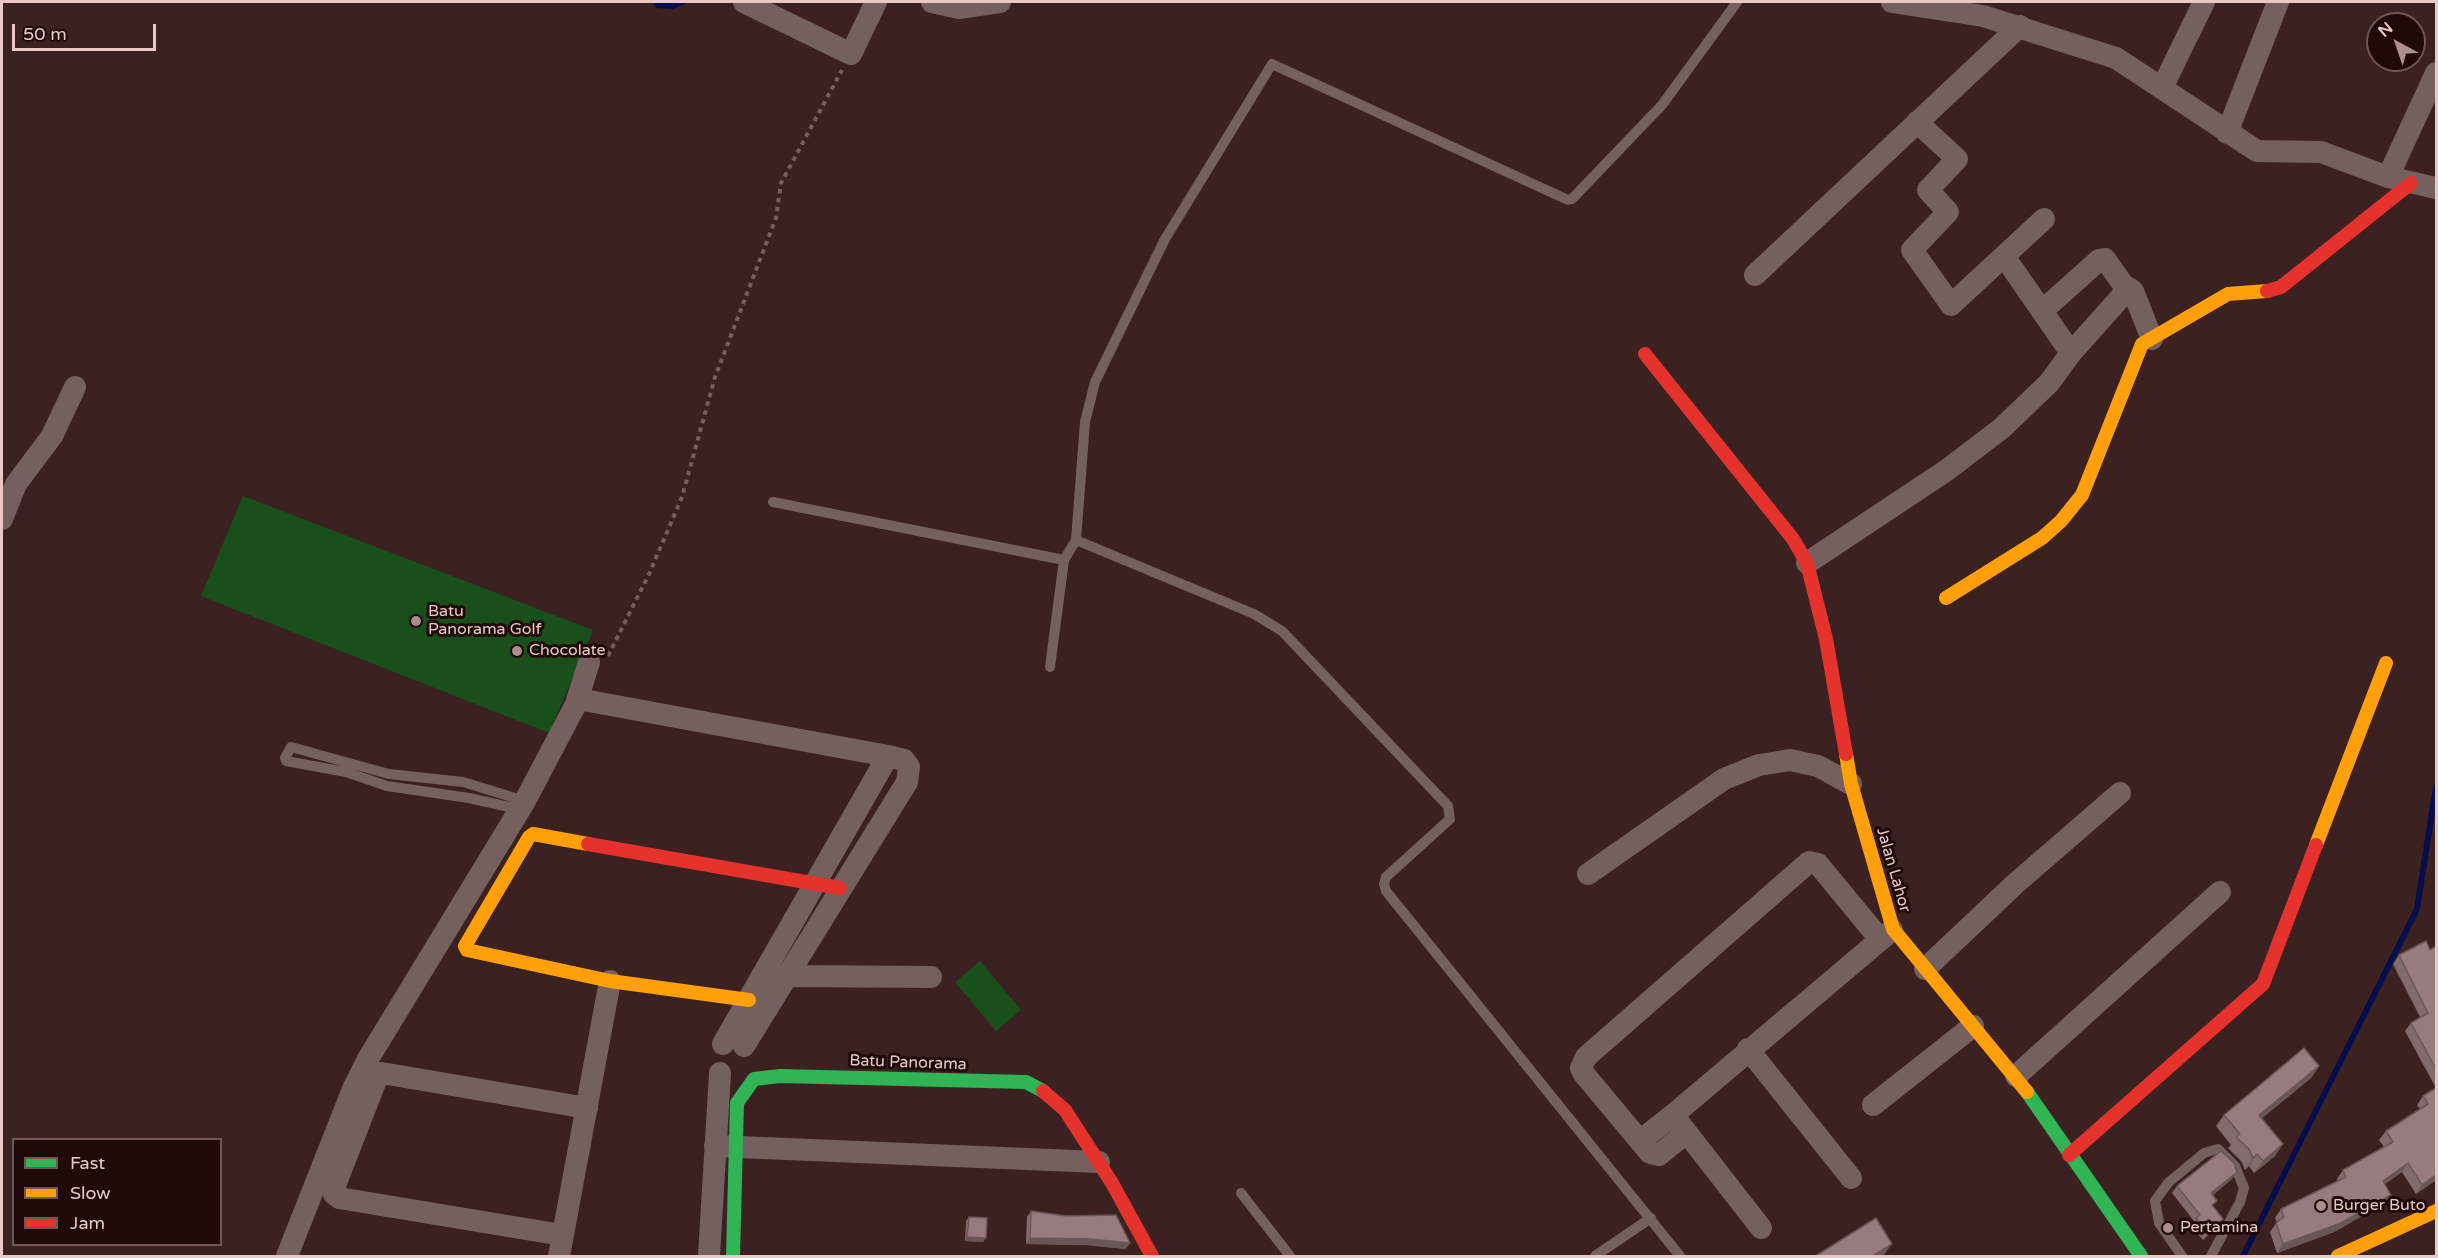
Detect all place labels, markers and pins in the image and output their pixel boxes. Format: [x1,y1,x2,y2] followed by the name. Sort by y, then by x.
[428,602,542,640] place label: Batu Panorama Golf
[409,614,423,628] marker: Batu Panorama Golf
[529,641,606,661] place label: Chocolate
[510,644,524,658] marker: Chocolate
[2333,1196,2425,1216] place label: Burger Buto
[2314,1199,2328,1213] marker: Burger Buto
[2180,1218,2258,1238] place label: Pertamina
[2161,1221,2175,1235] marker: Pertamina

